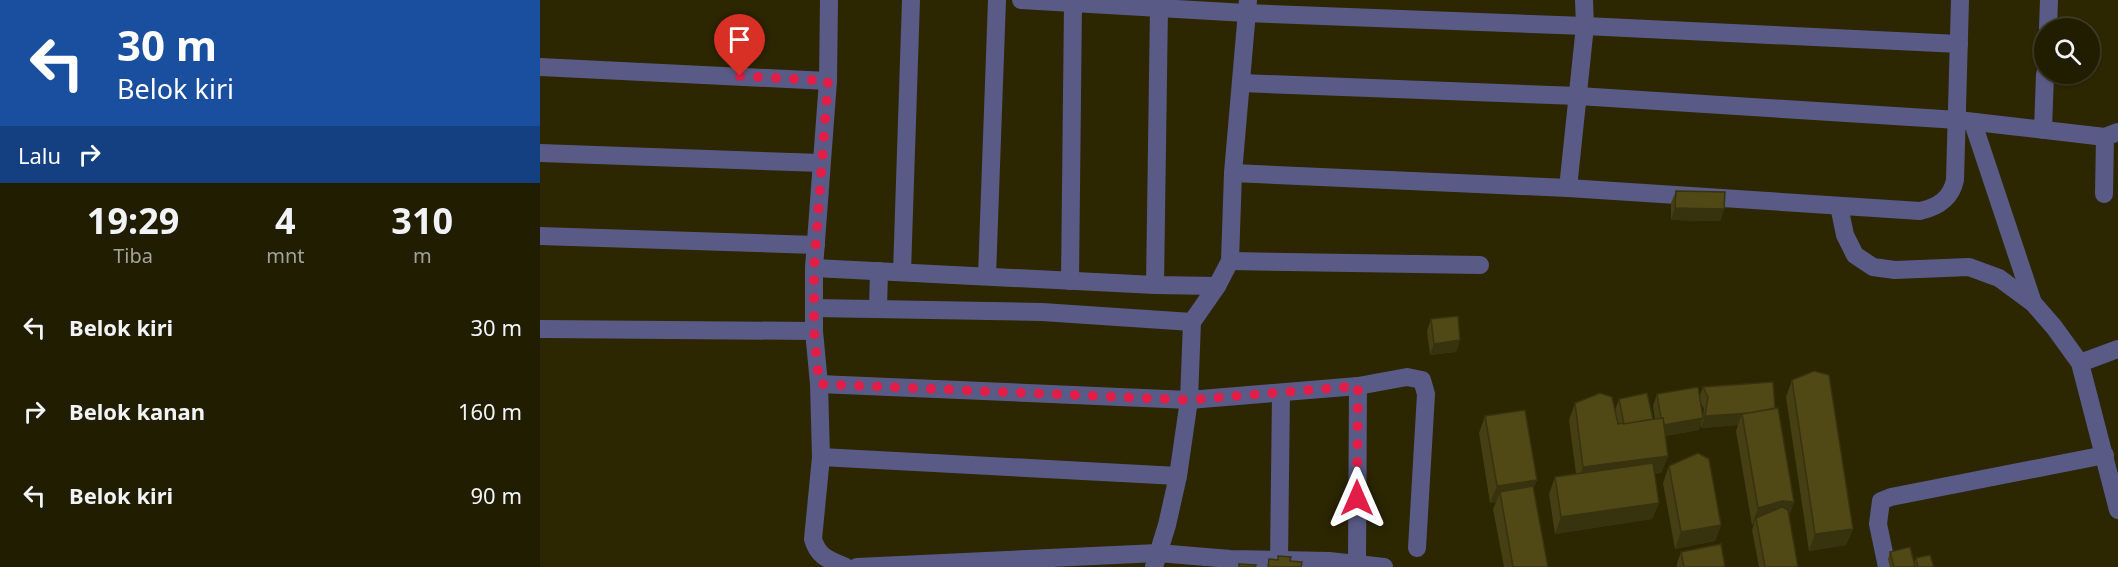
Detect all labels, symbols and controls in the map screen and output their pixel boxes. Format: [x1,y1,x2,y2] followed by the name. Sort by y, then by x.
[714,14,765,76] pin
[117,16,217,73] text: 30 m
[2034,18,2100,84] map controls
[2034,18,2100,84] button: search
[723,23,756,56] icon: arrive
[18,24,96,102] icon: left
[117,70,234,107] text: Belok kiri
[73,138,106,171] icon: right
[18,140,61,170] text: Lalu
[87,196,179,245] text: 19:29
[275,196,296,245] text: 4
[391,196,453,245] text: 310
[113,242,153,269] text: Tiba
[266,242,304,269] text: mnt
[413,242,432,269] text: m
[18,311,51,344] icon: left
[69,312,173,342] text: Belok kiri
[471,312,522,342] text: 30 m
[18,395,51,428] icon: right
[69,396,205,426] text: Belok kanan
[458,396,522,426] text: 160 m
[1325,466,1389,530] position arrow
[18,479,51,512] icon: left
[69,480,173,510] text: Belok kiri
[471,480,522,510] text: 90 m

